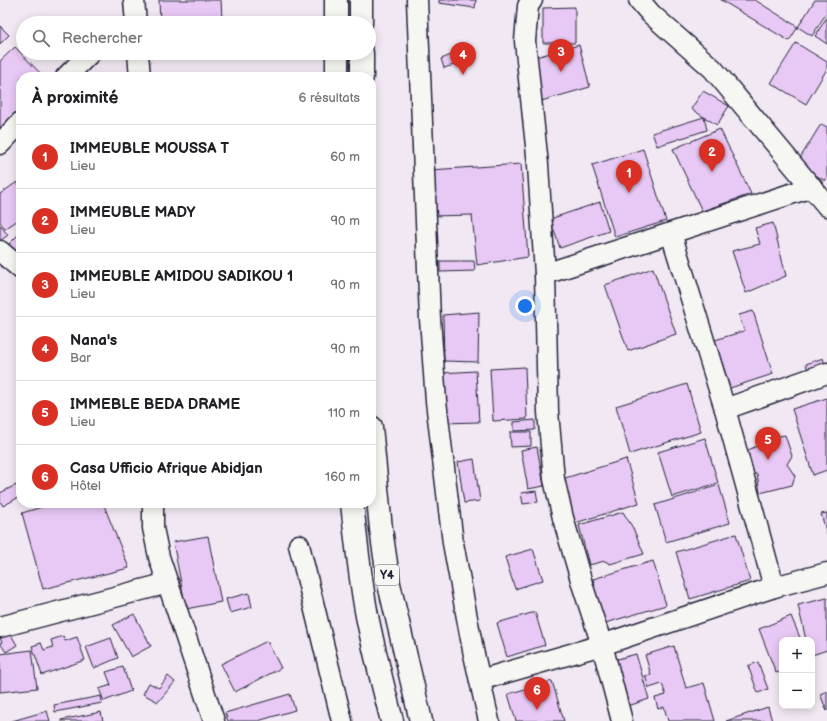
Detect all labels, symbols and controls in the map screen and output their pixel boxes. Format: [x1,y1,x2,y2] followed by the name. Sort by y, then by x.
[16,16,376,60] search box
[30,27,52,49] icon: search
[62,29,142,48] text: Rechercher
[548,39,574,72] pin: 3
[450,42,476,75] pin: 4
[32,88,118,108] text: À proximité
[298,90,360,106] text: 6 résultats
[70,139,229,158] text: IMMEUBLE MOUSSA T
[699,139,725,172] pin: 2
[42,149,48,165] text: 1
[330,149,360,165] text: 60 m
[70,158,95,174] text: Lieu
[616,160,642,193] pin: 1
[70,203,195,222] text: IMMEUBLE MADY
[41,213,49,229] text: 2
[331,213,360,229] text: 90 m
[70,222,95,238] text: Lieu
[70,267,293,286] text: IMMEUBLE AMIDOU SADIKOU 1
[41,277,49,293] text: 3
[331,277,360,293] text: 90 m
[70,286,95,302] text: Lieu
[515,296,535,316] your location
[70,331,117,350] text: Nana's
[41,341,49,357] text: 4
[331,341,360,357] text: 90 m
[70,350,91,366] text: Bar
[70,395,240,414] text: IMMEBLE BEDA DRAME
[41,405,49,421] text: 5
[328,405,360,421] text: 110 m
[70,414,95,430] text: Lieu
[755,427,781,460] pin: 5
[70,459,263,478] text: Casa Ufficio Afrique Abidjan
[41,469,49,485] text: 6
[325,469,360,485] text: 160 m
[70,478,101,494] text: Hôtel
[375,565,399,585] road number: Y4
[779,637,815,709] map controls
[779,637,815,673] button: +
[779,673,815,709] button: −
[524,677,550,710] pin: 6

